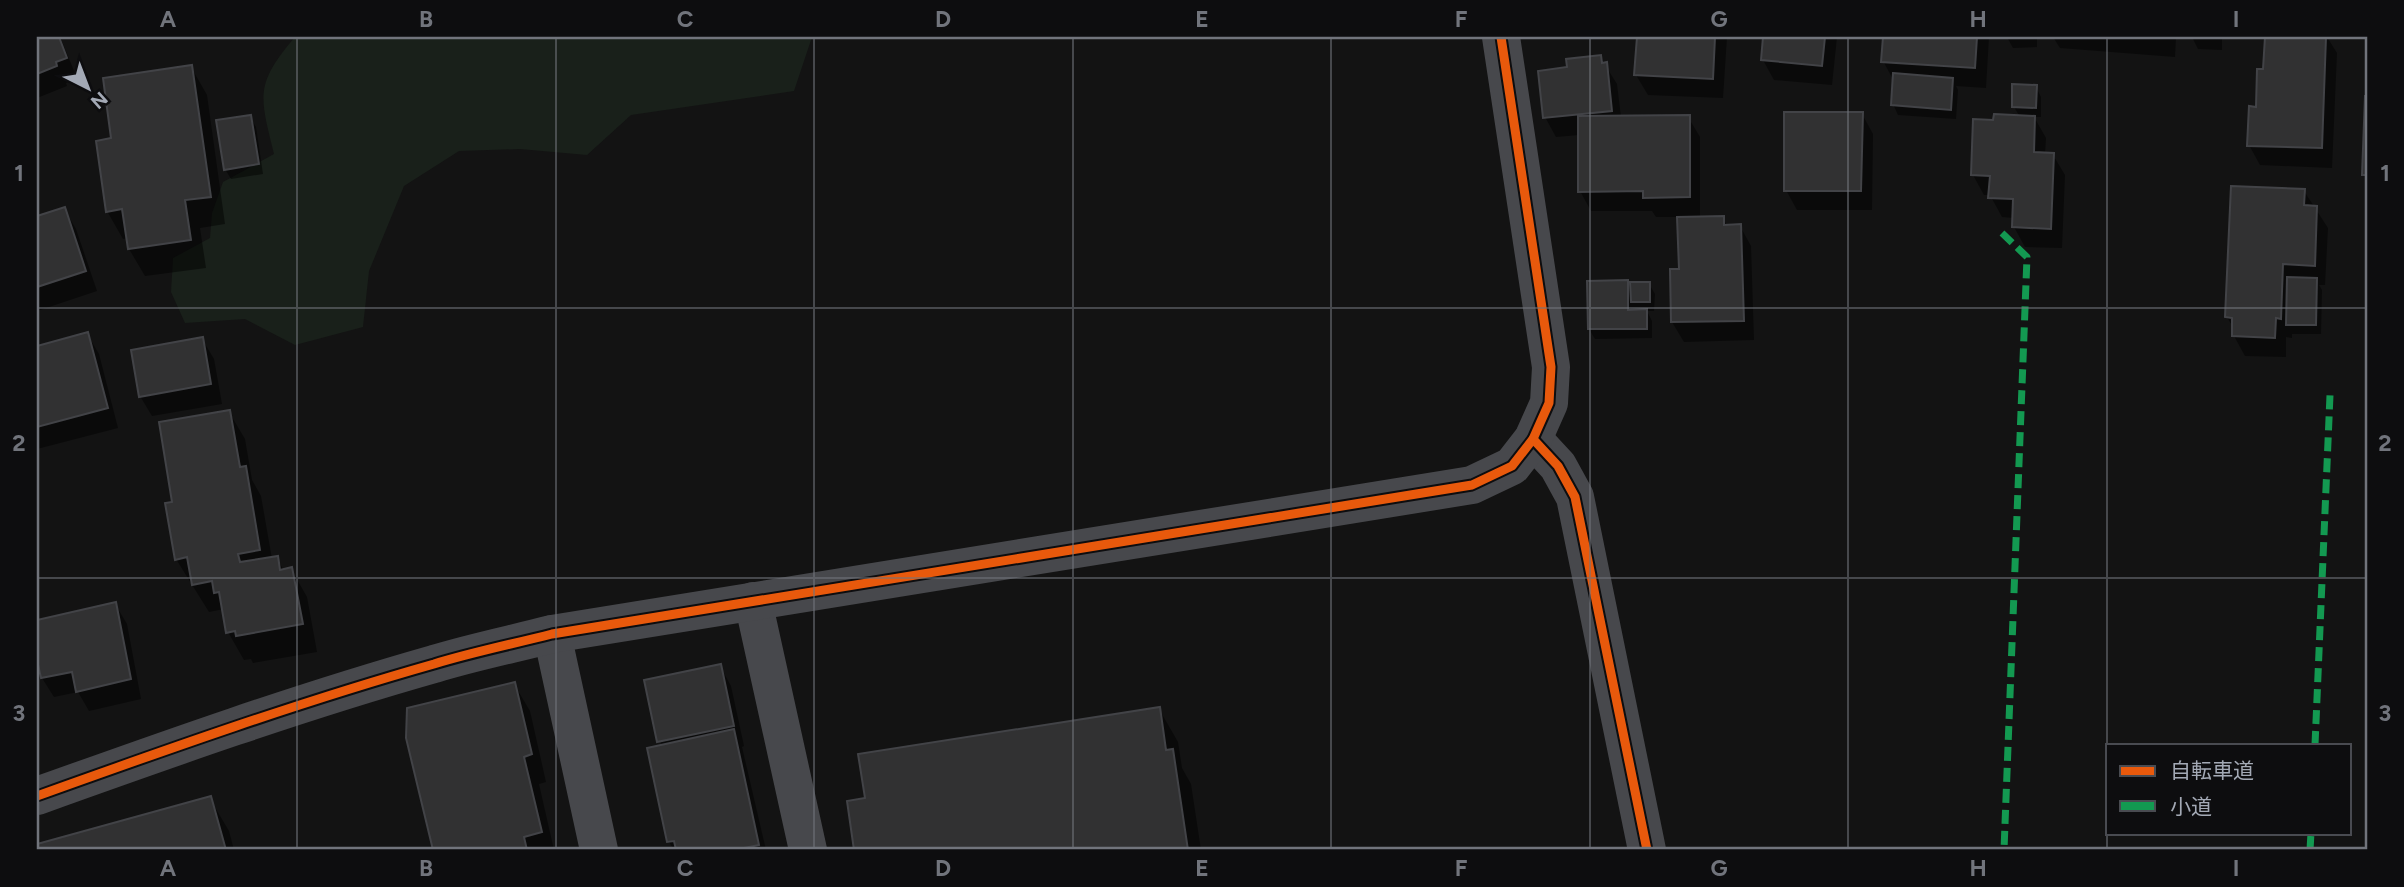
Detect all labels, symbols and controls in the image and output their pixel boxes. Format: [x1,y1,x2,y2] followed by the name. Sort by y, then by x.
[160,5,177,33] text: A
[419,5,433,33] text: B
[677,5,694,33] text: C
[935,5,951,33] text: D
[1195,5,1209,33] text: E
[1455,5,1468,33] text: F
[1710,5,1728,33] text: G
[1969,5,1987,33] text: H
[2233,5,2239,33] text: I
[52,52,122,122] north arrow
[86,87,112,114] text: N
[14,159,24,187] text: 1
[2380,159,2390,187] text: 1
[12,429,26,457] text: 2
[2378,429,2392,457] text: 2
[13,699,25,727] text: 3
[2379,699,2391,727] text: 3
[2106,744,2352,834] legend
[2170,758,2254,783] text: 自転車道
[2170,794,2212,819] text: 小道
[160,854,177,882] text: A
[419,854,433,882] text: B
[677,854,694,882] text: C
[935,854,951,882] text: D
[1195,854,1209,882] text: E
[1455,854,1468,882] text: F
[1710,854,1728,882] text: G
[1969,854,1987,882] text: H
[2233,854,2239,882] text: I

